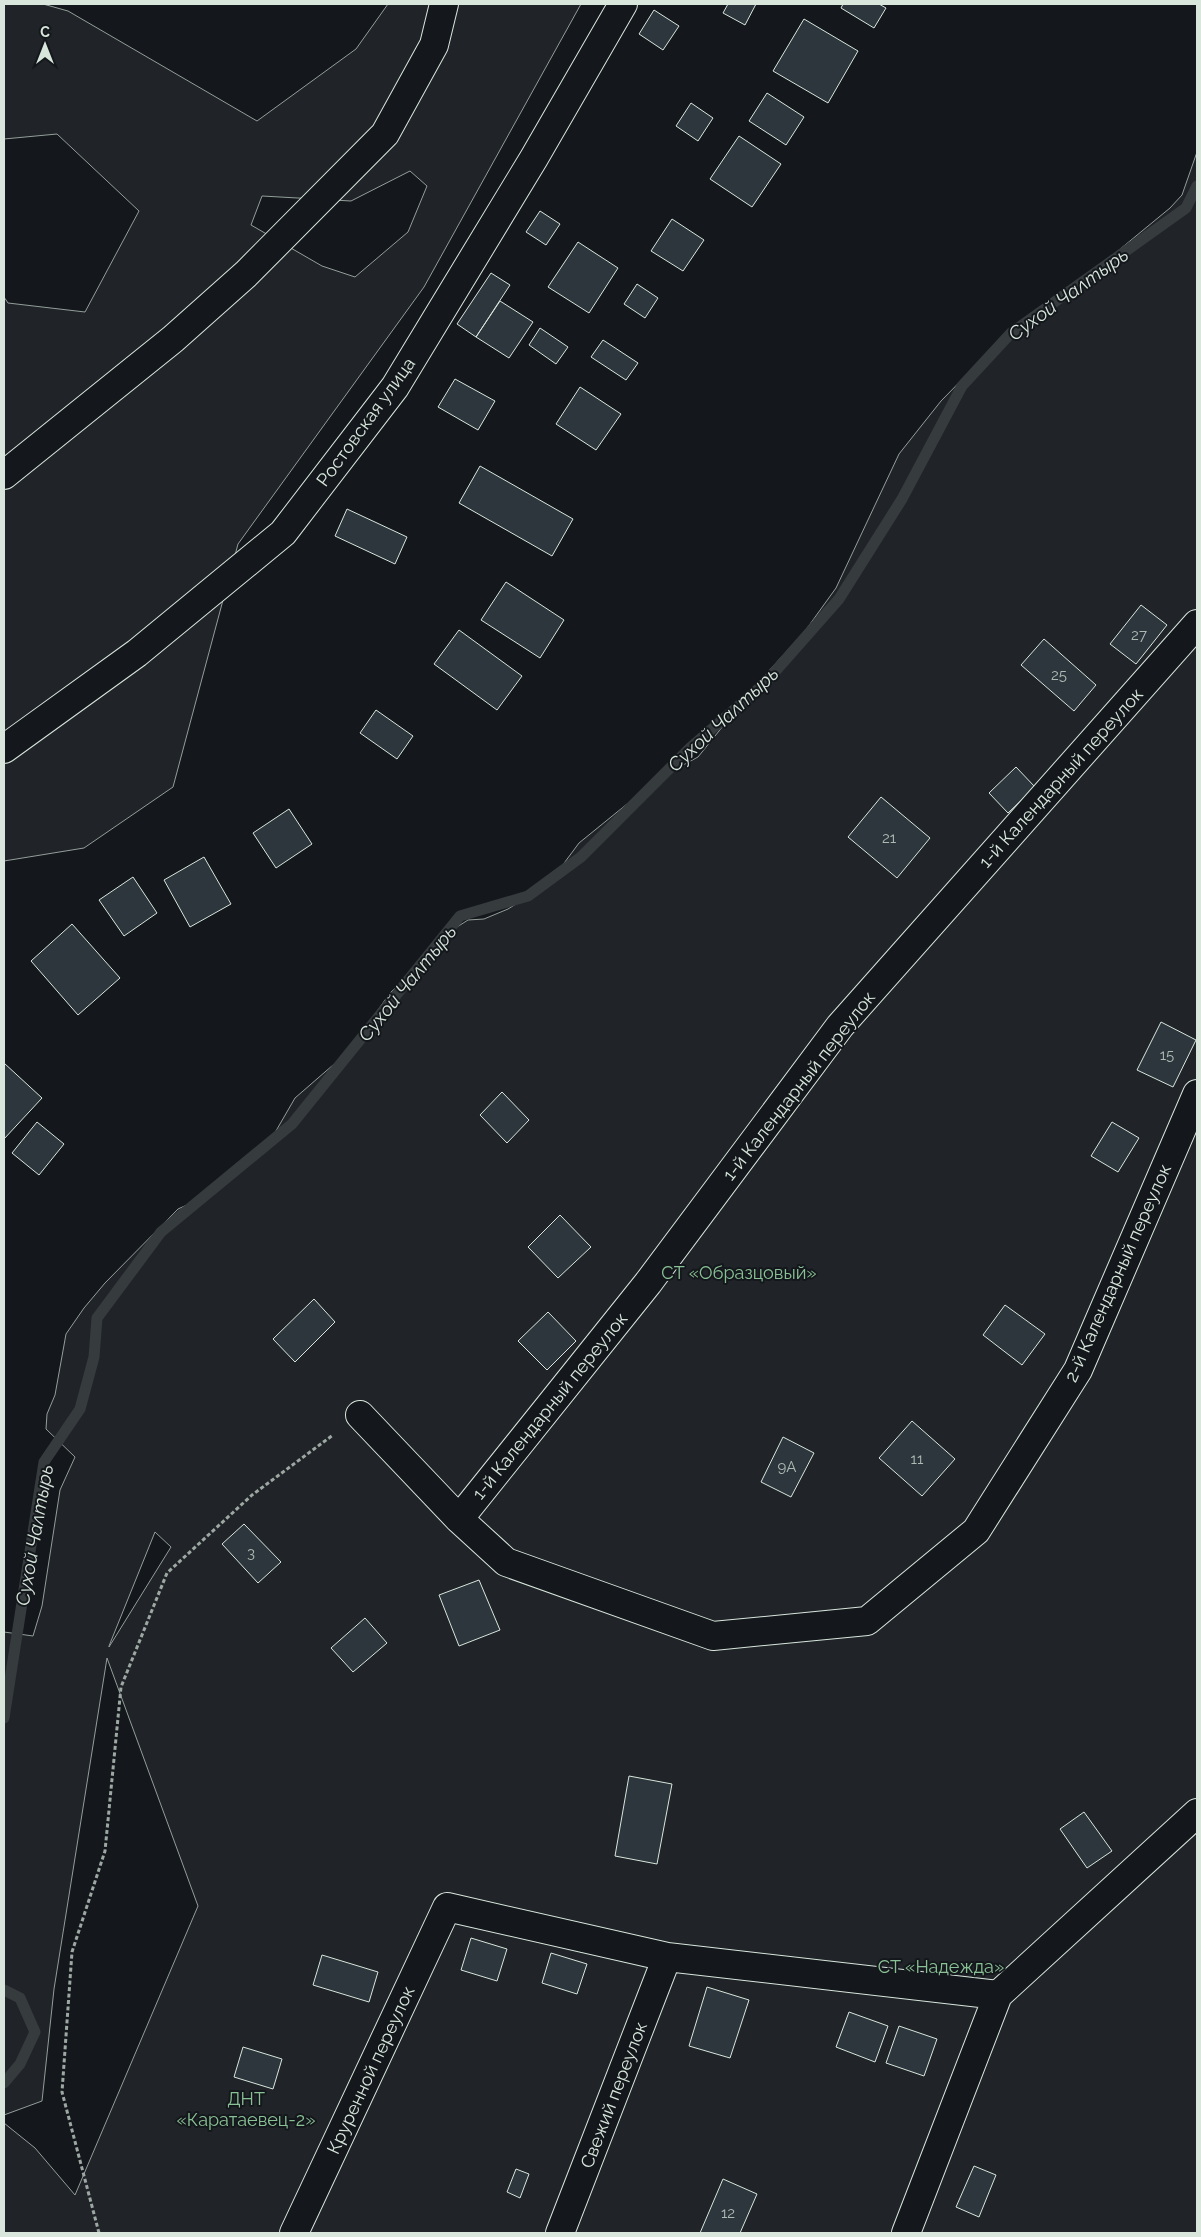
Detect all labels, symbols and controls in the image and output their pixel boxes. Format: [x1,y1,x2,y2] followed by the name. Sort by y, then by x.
[20,20,70,70] north arrow
[40,24,50,40] text: С
[1004,243,1132,345] water label: Сухой Чалтырь
[312,353,419,490] street label: Ростовская улица
[1131,626,1147,644] house number: 27
[663,662,783,776] water label: Сухой Чалтырь
[1051,666,1067,684] house number: 25
[974,684,1147,872] street label: 1-й Календарный переулок
[882,829,897,847] house number: 21
[353,920,461,1046] water label: Сухой Чалтырь
[718,987,879,1185] street label: 1-й Календарный переулок
[1160,1046,1174,1064] house number: 15
[1060,1161,1175,1385] street label: 2-й Календарный переулок
[661,1262,817,1283] park label: СТ «Образцовый»
[468,1308,632,1503] street label: 1-й Календарный переулок
[911,1450,924,1468] house number: 11
[778,1458,796,1476] house number: 9А
[11,1463,57,1607] water label: Сухой Чалтырь
[247,1544,255,1562] house number: 3
[878,1956,1004,1977] park label: СТ «Надежда»
[322,1982,419,2157] street label: Круренной переулок
[576,2019,651,2171] street label: Свежий переулок
[176,2088,316,2130] park label: ДНТ «Каратаевец-2»
[721,2204,735,2222] house number: 12

